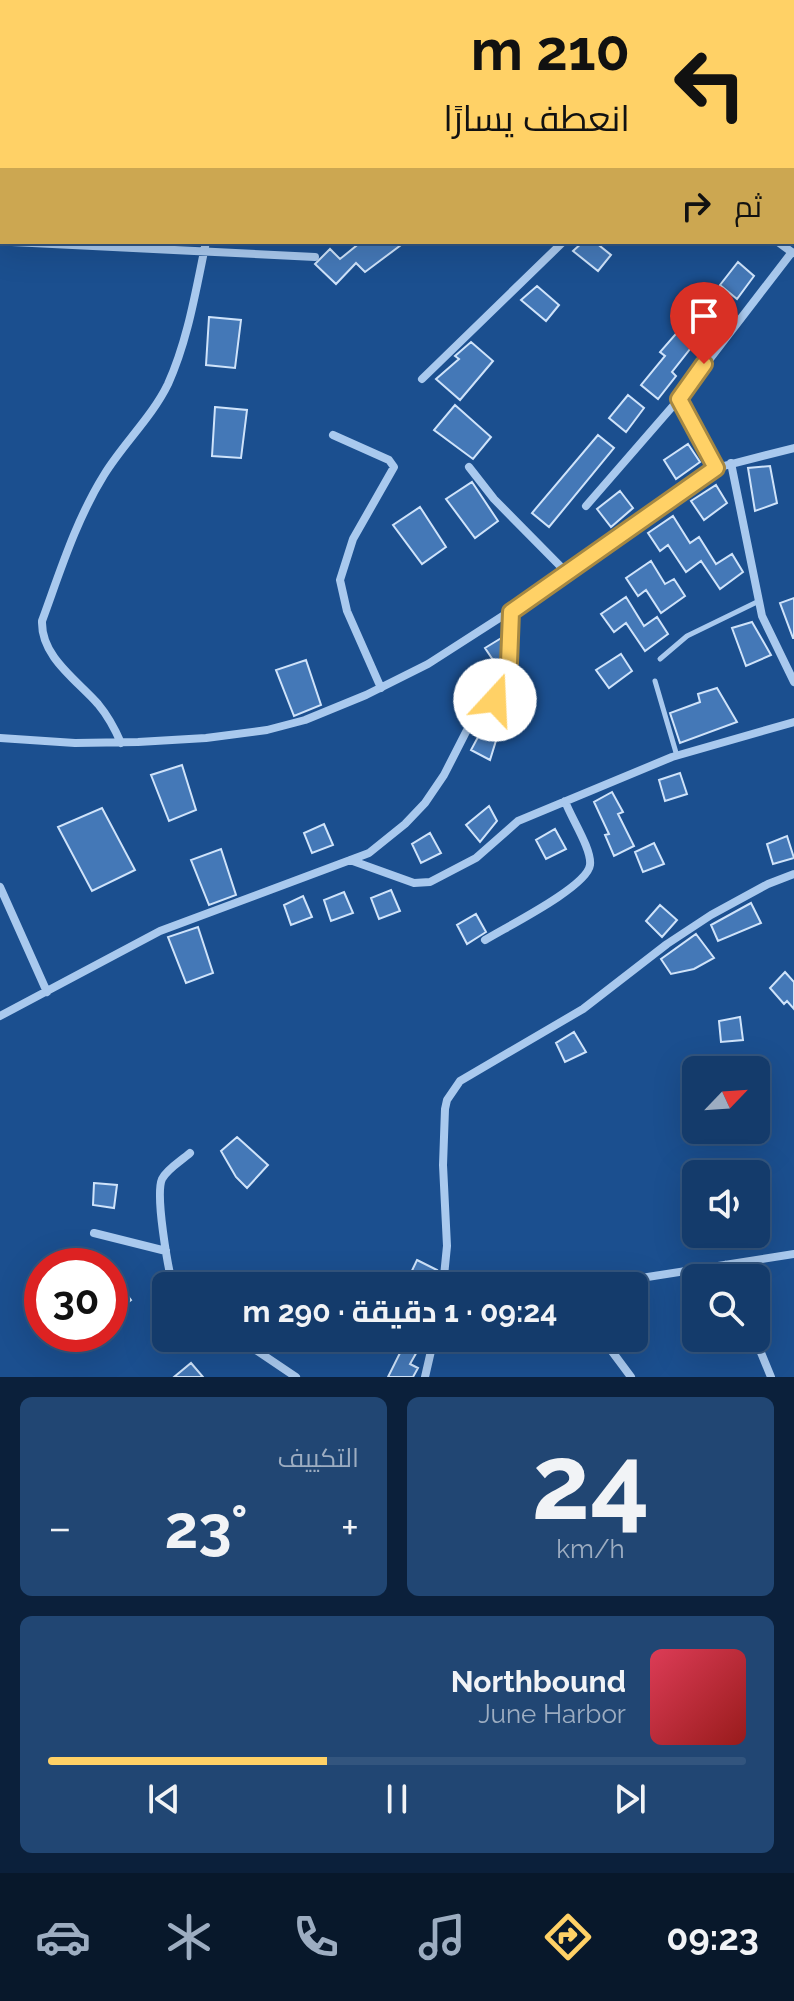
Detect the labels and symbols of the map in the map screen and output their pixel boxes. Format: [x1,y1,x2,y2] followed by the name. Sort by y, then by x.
[670,282,738,364] pin
[453,658,537,742] position arrow
[682,1056,770,1144] north arrow
[24,1248,128,1352] speed limit sign: 30

